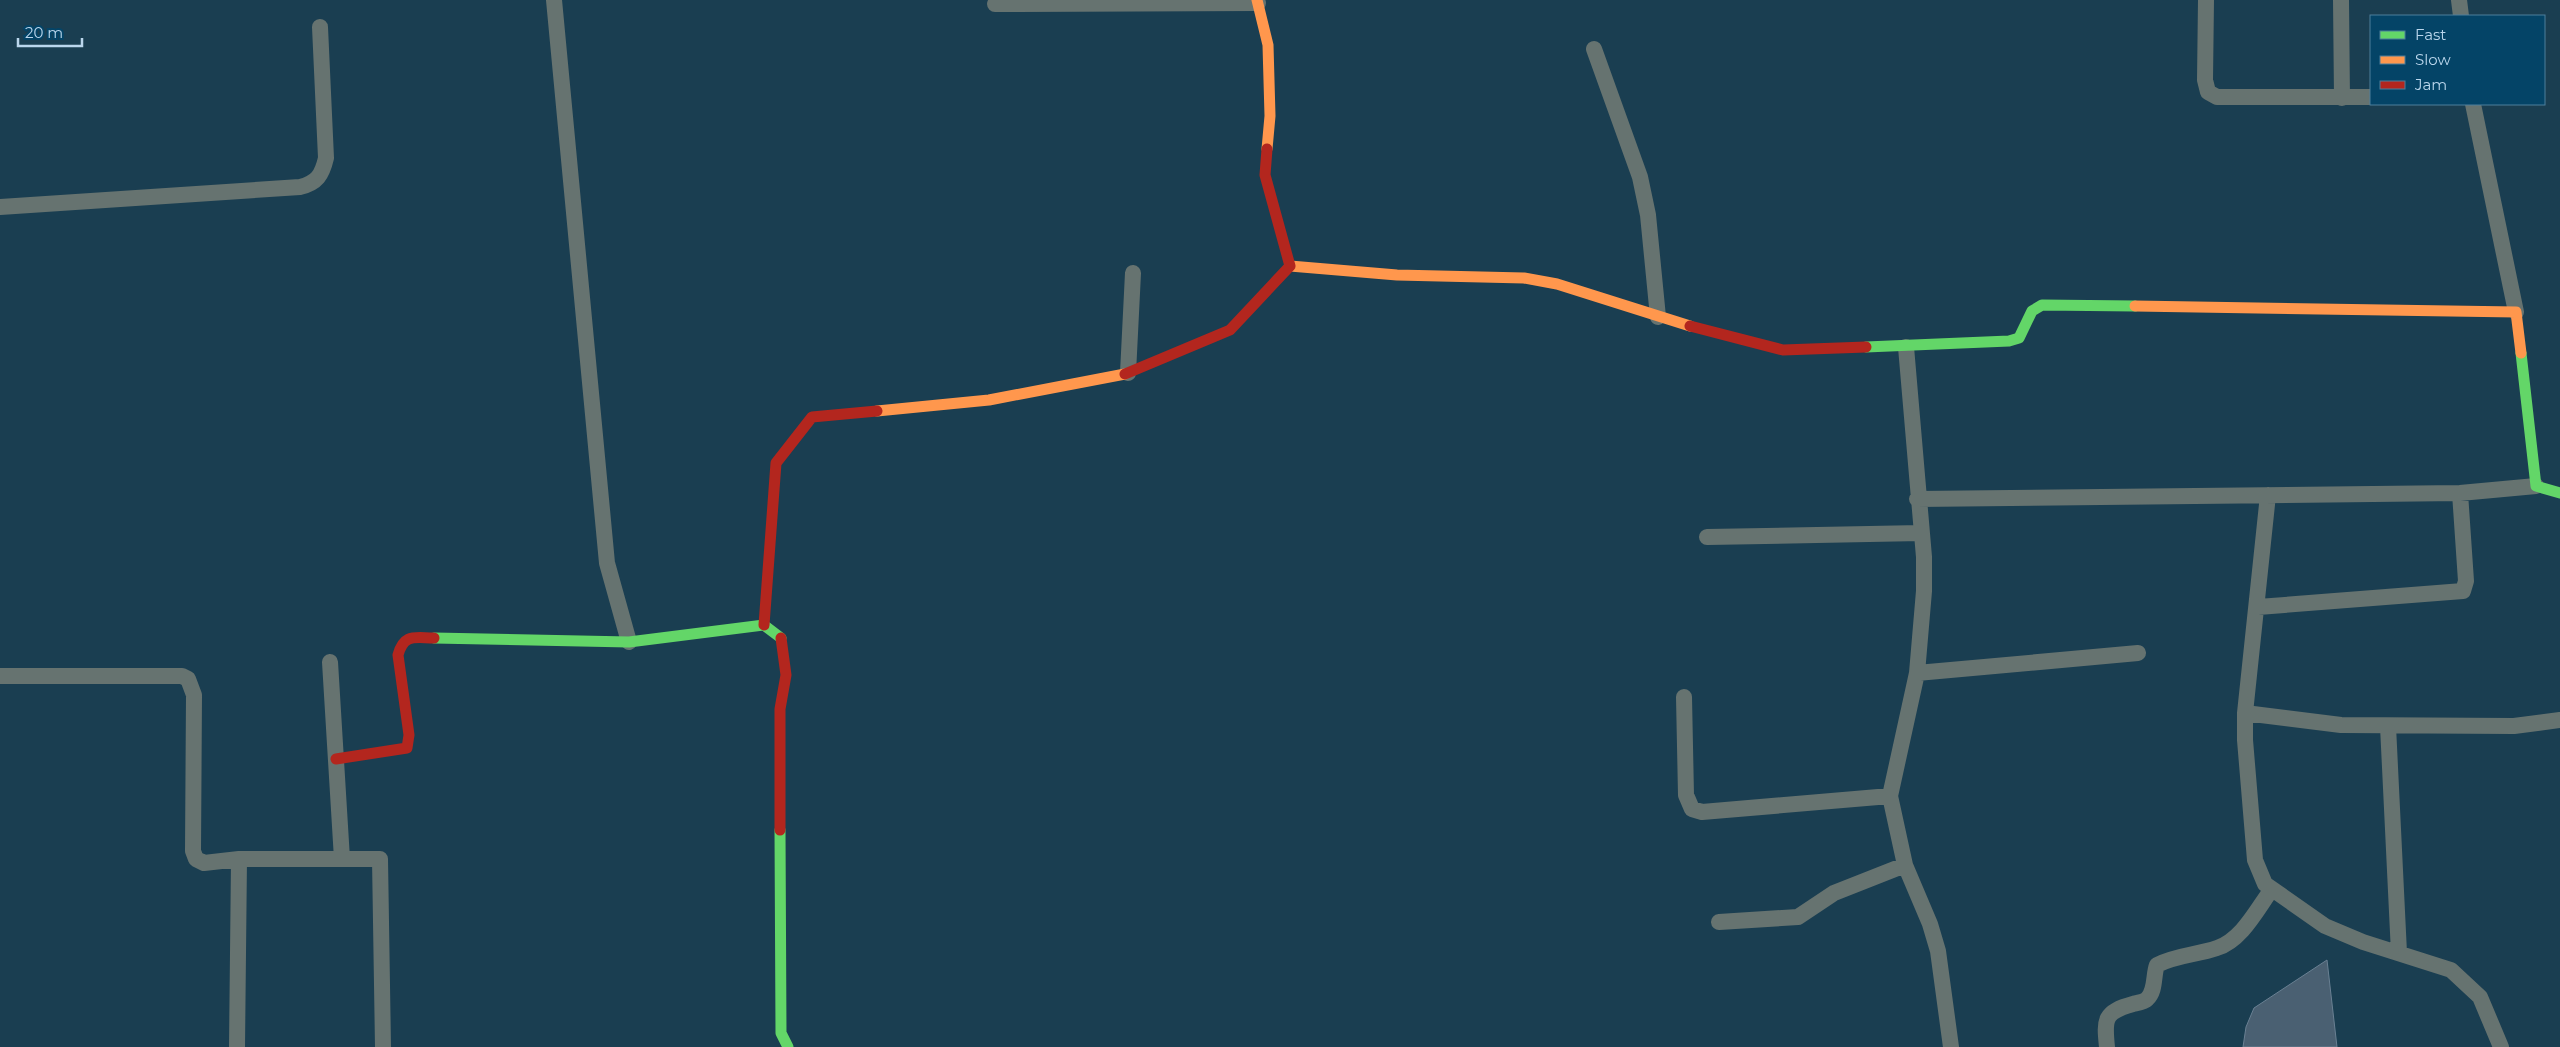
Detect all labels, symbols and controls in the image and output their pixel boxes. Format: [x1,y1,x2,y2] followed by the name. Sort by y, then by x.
[18,15,81,47] scale bar
[2370,15,2545,105] legend
[25,23,63,42] text: 20 m
[2415,25,2446,44] text: Fast
[2415,50,2451,69] text: Slow
[2414,75,2447,94] text: Jam

